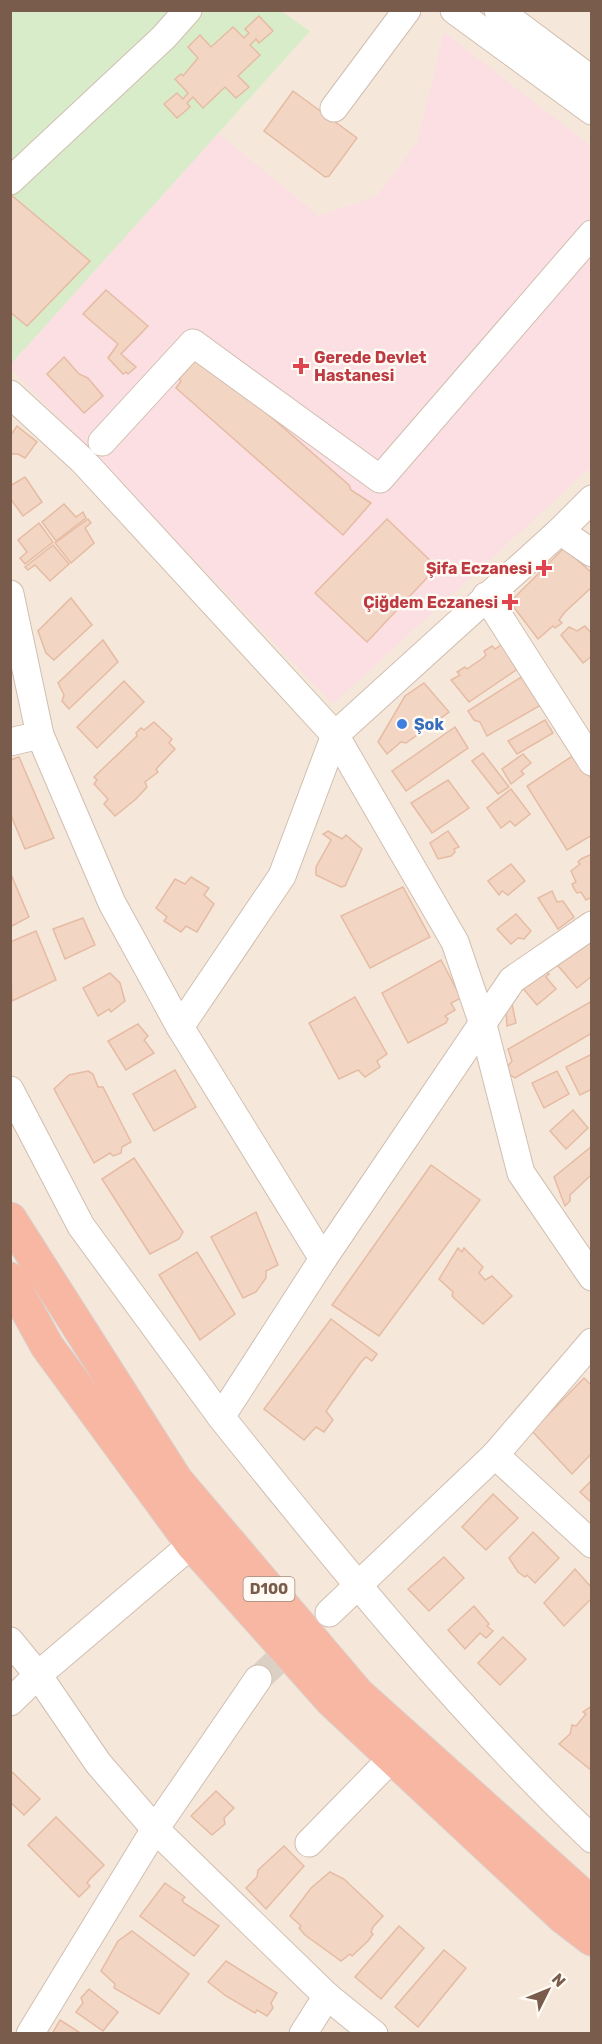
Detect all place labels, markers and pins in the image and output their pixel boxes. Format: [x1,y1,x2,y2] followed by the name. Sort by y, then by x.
[314,348,427,385] place label: Gerede Devlet Hastanesi
[292,357,310,375] marker: Gerede Devlet Hastanesi
[426,559,532,578] place label: Şifa Eczanesi
[537,561,551,575] marker: Şifa Eczanesi
[363,593,498,612] place label: Çiğdem Eczanesi
[503,595,517,609] marker: Çiğdem Eczanesi
[414,715,444,734] place label: Şok
[395,717,409,731] marker: Şok

